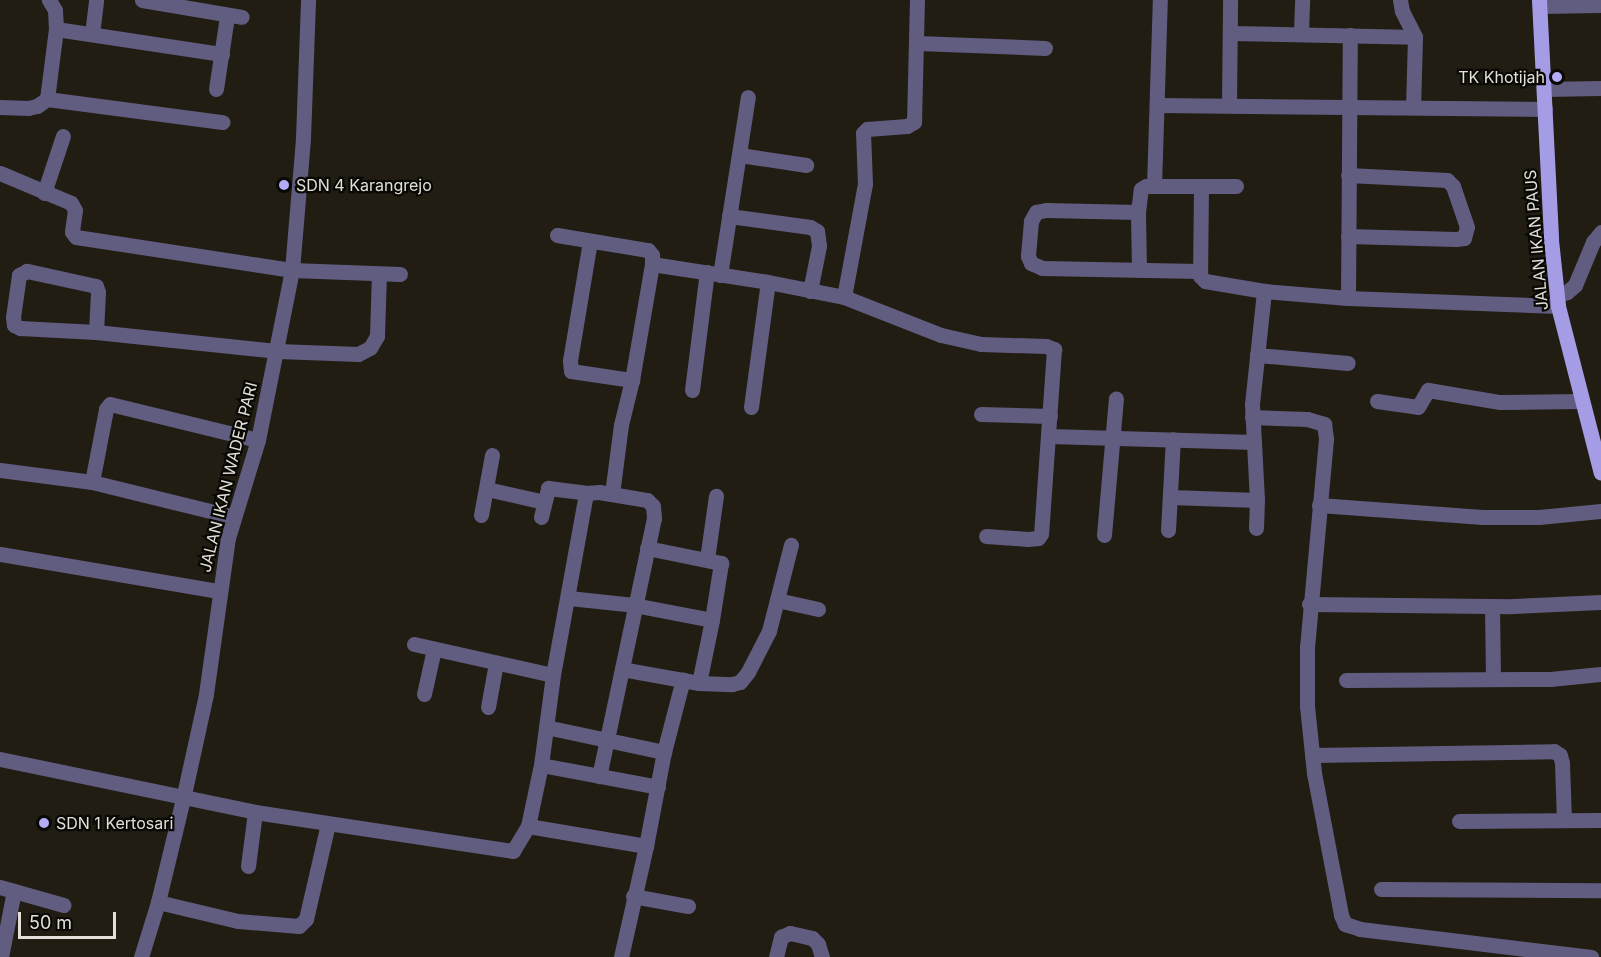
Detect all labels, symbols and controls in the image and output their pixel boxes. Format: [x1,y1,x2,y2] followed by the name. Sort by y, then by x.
[1458,67,1545,87] place label: TK Khotijah
[1550,70,1564,84] marker: TK Khotijah
[1520,169,1552,311] street label: JALAN IKAN PAUS
[296,175,432,195] place label: SDN 4 Karangrejo
[277,178,291,192] marker: SDN 4 Karangrejo
[195,380,261,574] street label: JALAN IKAN WADER PARI
[56,813,173,833] place label: SDN 1 Kertosari
[37,816,51,830] marker: SDN 1 Kertosari
[21,900,118,938] scale bar
[29,912,72,933] text: 50 m

